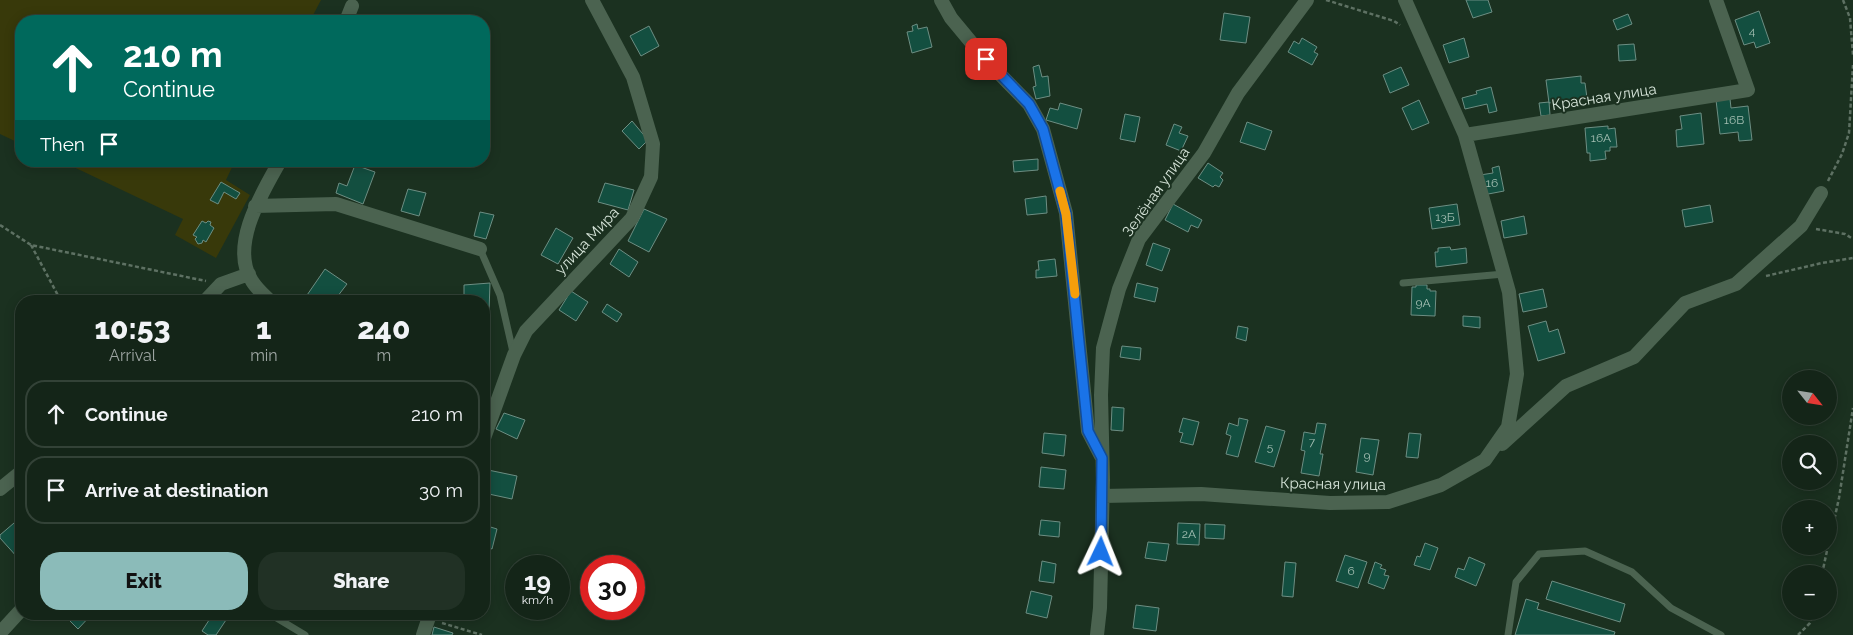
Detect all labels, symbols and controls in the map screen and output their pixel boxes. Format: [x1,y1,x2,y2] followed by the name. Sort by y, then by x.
[1749,24,1756,38] house number: 4
[123,34,223,75] text: 210 m
[40,35,105,100] icon: ahead
[965,38,1007,80] pin
[972,45,1000,73] icon: arrive
[123,76,215,102] text: Continue
[1550,80,1658,114] street label: Красная улица
[1724,113,1744,127] house number: 16В
[95,130,123,158] icon: arrive
[1591,131,1611,145] house number: 16А
[40,133,85,155] text: Then
[1119,144,1193,240] street label: Зелёная улица
[1486,176,1498,190] house number: 16
[551,203,623,279] street label: улица Мира
[1435,210,1455,224] house number: 13Б
[1415,296,1431,310] house number: 9А
[95,311,171,346] text: 10:53
[256,311,272,346] text: 1
[357,311,410,346] text: 240
[109,346,156,365] text: Arrival
[250,346,278,365] text: min
[376,346,391,365] text: m
[1782,370,1838,425] north arrow
[1782,370,1837,620] map controls
[42,400,70,428] icon: ahead
[85,403,168,425] text: Continue
[411,403,463,425] text: 210 m
[1309,435,1316,449] house number: 7
[1782,435,1837,490] button: search
[1267,440,1274,454] house number: 5
[1363,449,1371,463] house number: 9
[1280,474,1386,494] street label: Красная улица
[42,476,70,504] icon: arrive
[85,479,269,501] text: Arrive at destination
[419,479,463,501] text: 30 m
[1782,500,1837,555] button: +
[1074,525,1126,577] position arrow
[1182,527,1196,541] house number: 2А
[40,552,248,610] button: Exit
[258,552,465,610] button: Share
[580,555,645,620] speed limit sign: 30
[1347,564,1355,578] house number: 6
[1782,565,1837,620] button: −
[524,566,551,596] text: 19
[522,593,553,607] text: km/h

